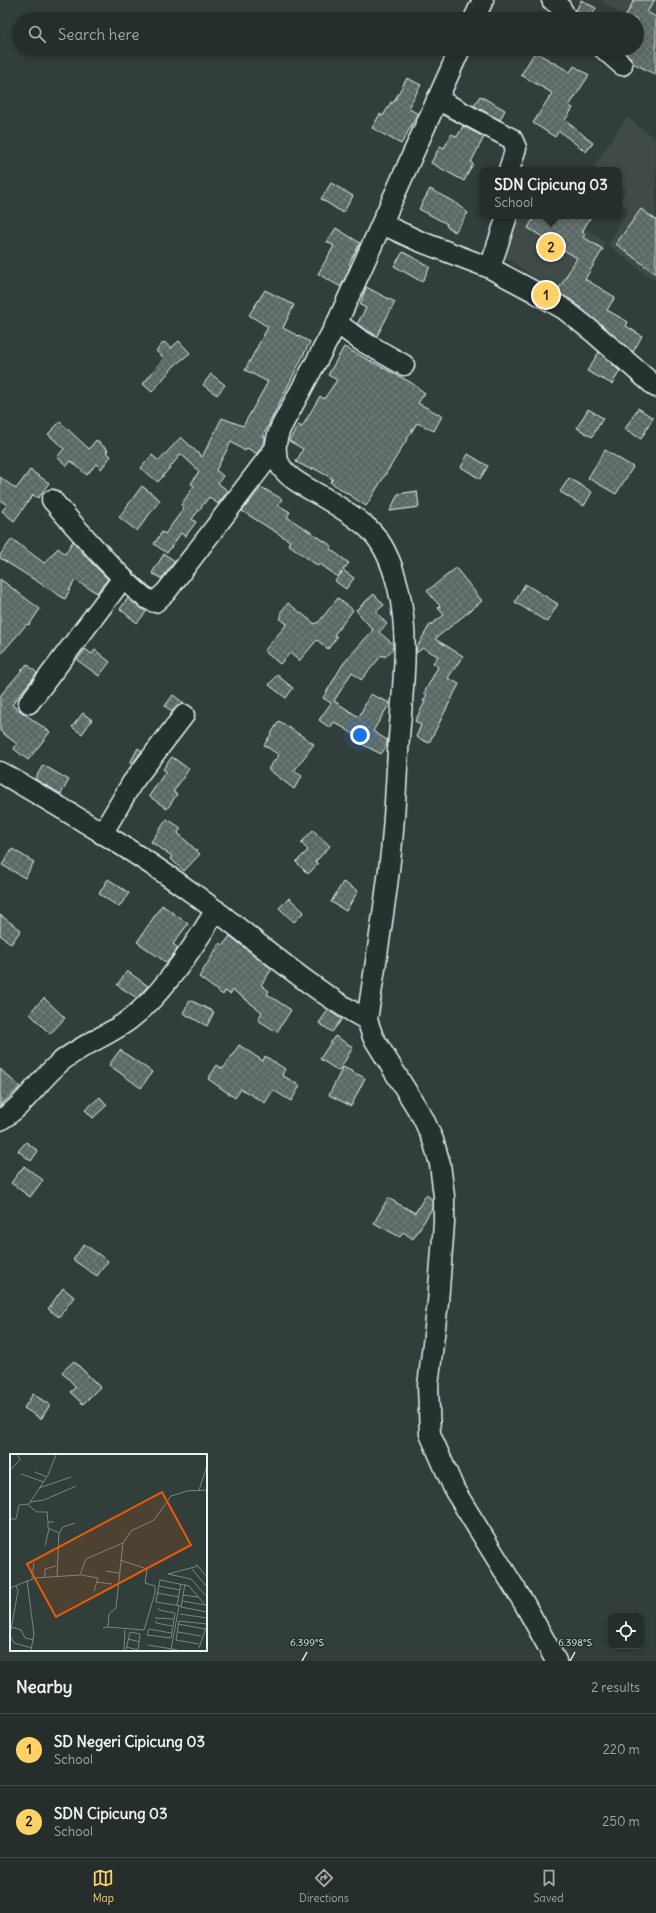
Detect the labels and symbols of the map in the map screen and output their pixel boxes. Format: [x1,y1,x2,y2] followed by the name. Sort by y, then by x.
[538,232,564,262] pin: 2
[533,280,559,310] pin: 1
[350,725,370,745] your location
[10,1454,207,1651] inset map
[290,1636,324,1649] text: 6.399°S
[558,1636,592,1649] text: 6.398°S

